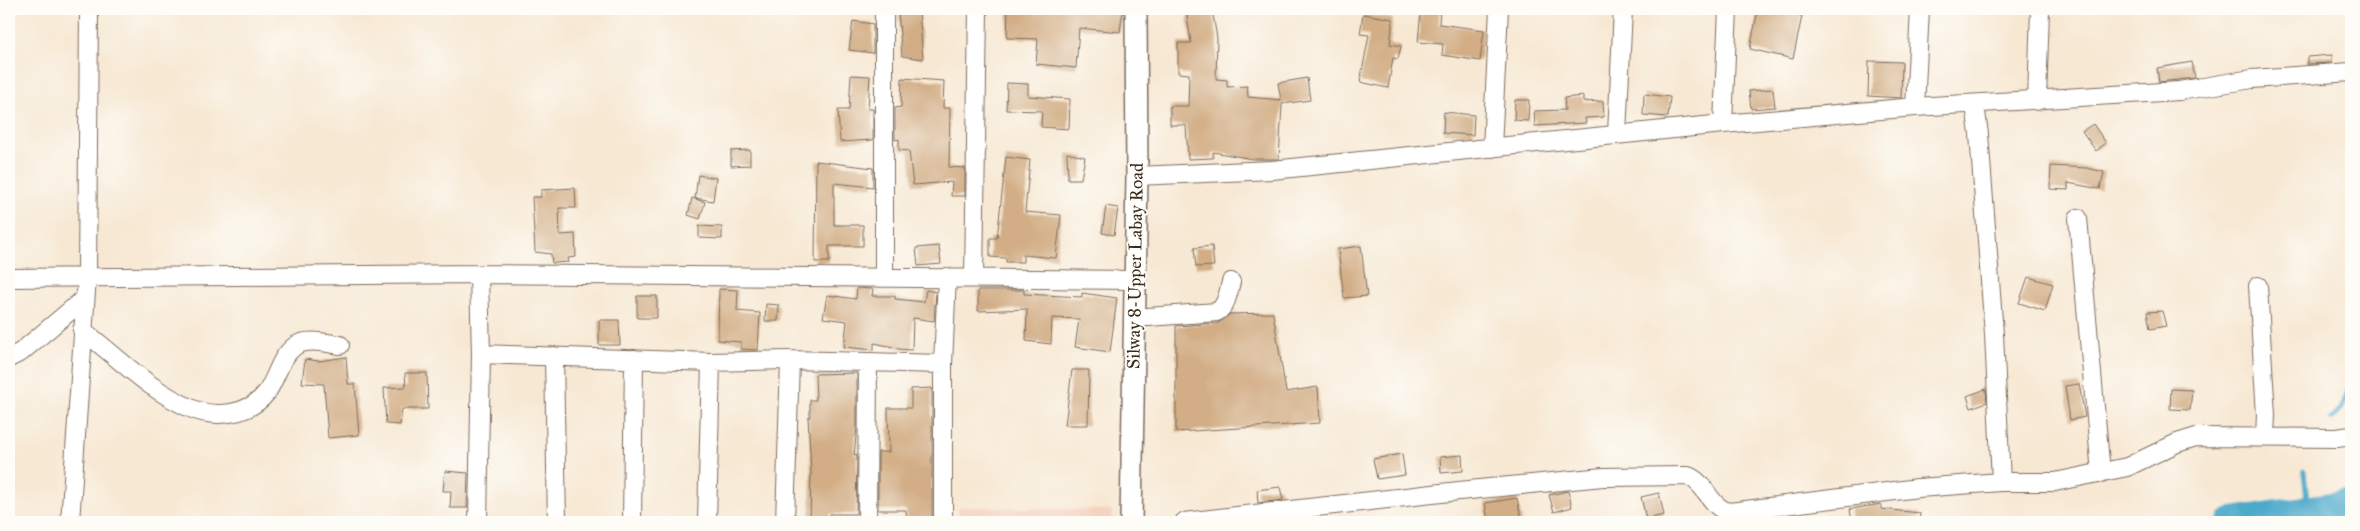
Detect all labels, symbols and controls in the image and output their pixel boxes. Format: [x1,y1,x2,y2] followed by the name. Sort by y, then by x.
[1122,163,1148,369] street label: Silway 8-Upper Labay Road

